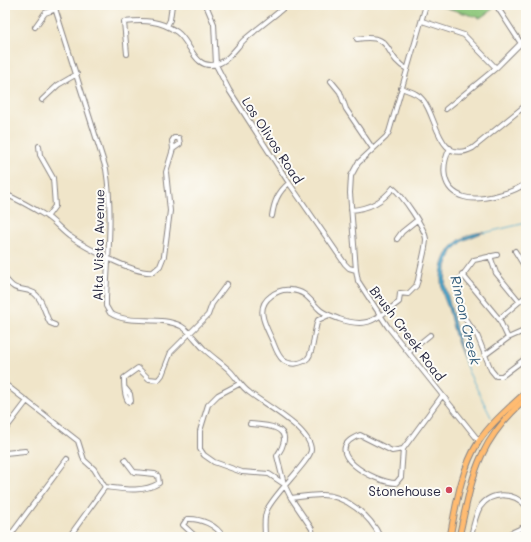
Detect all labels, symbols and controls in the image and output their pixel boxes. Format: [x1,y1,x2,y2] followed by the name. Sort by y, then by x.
[239,93,307,187] street label: Los Olivos Road
[89,189,107,301] street label: Alta Vista Avenue
[446,273,486,367] water label: Rincon Creek
[367,282,449,384] street label: Brush Creek Road
[368,482,441,499] place label: Stonehouse
[444,485,454,495] marker: Stonehouse

